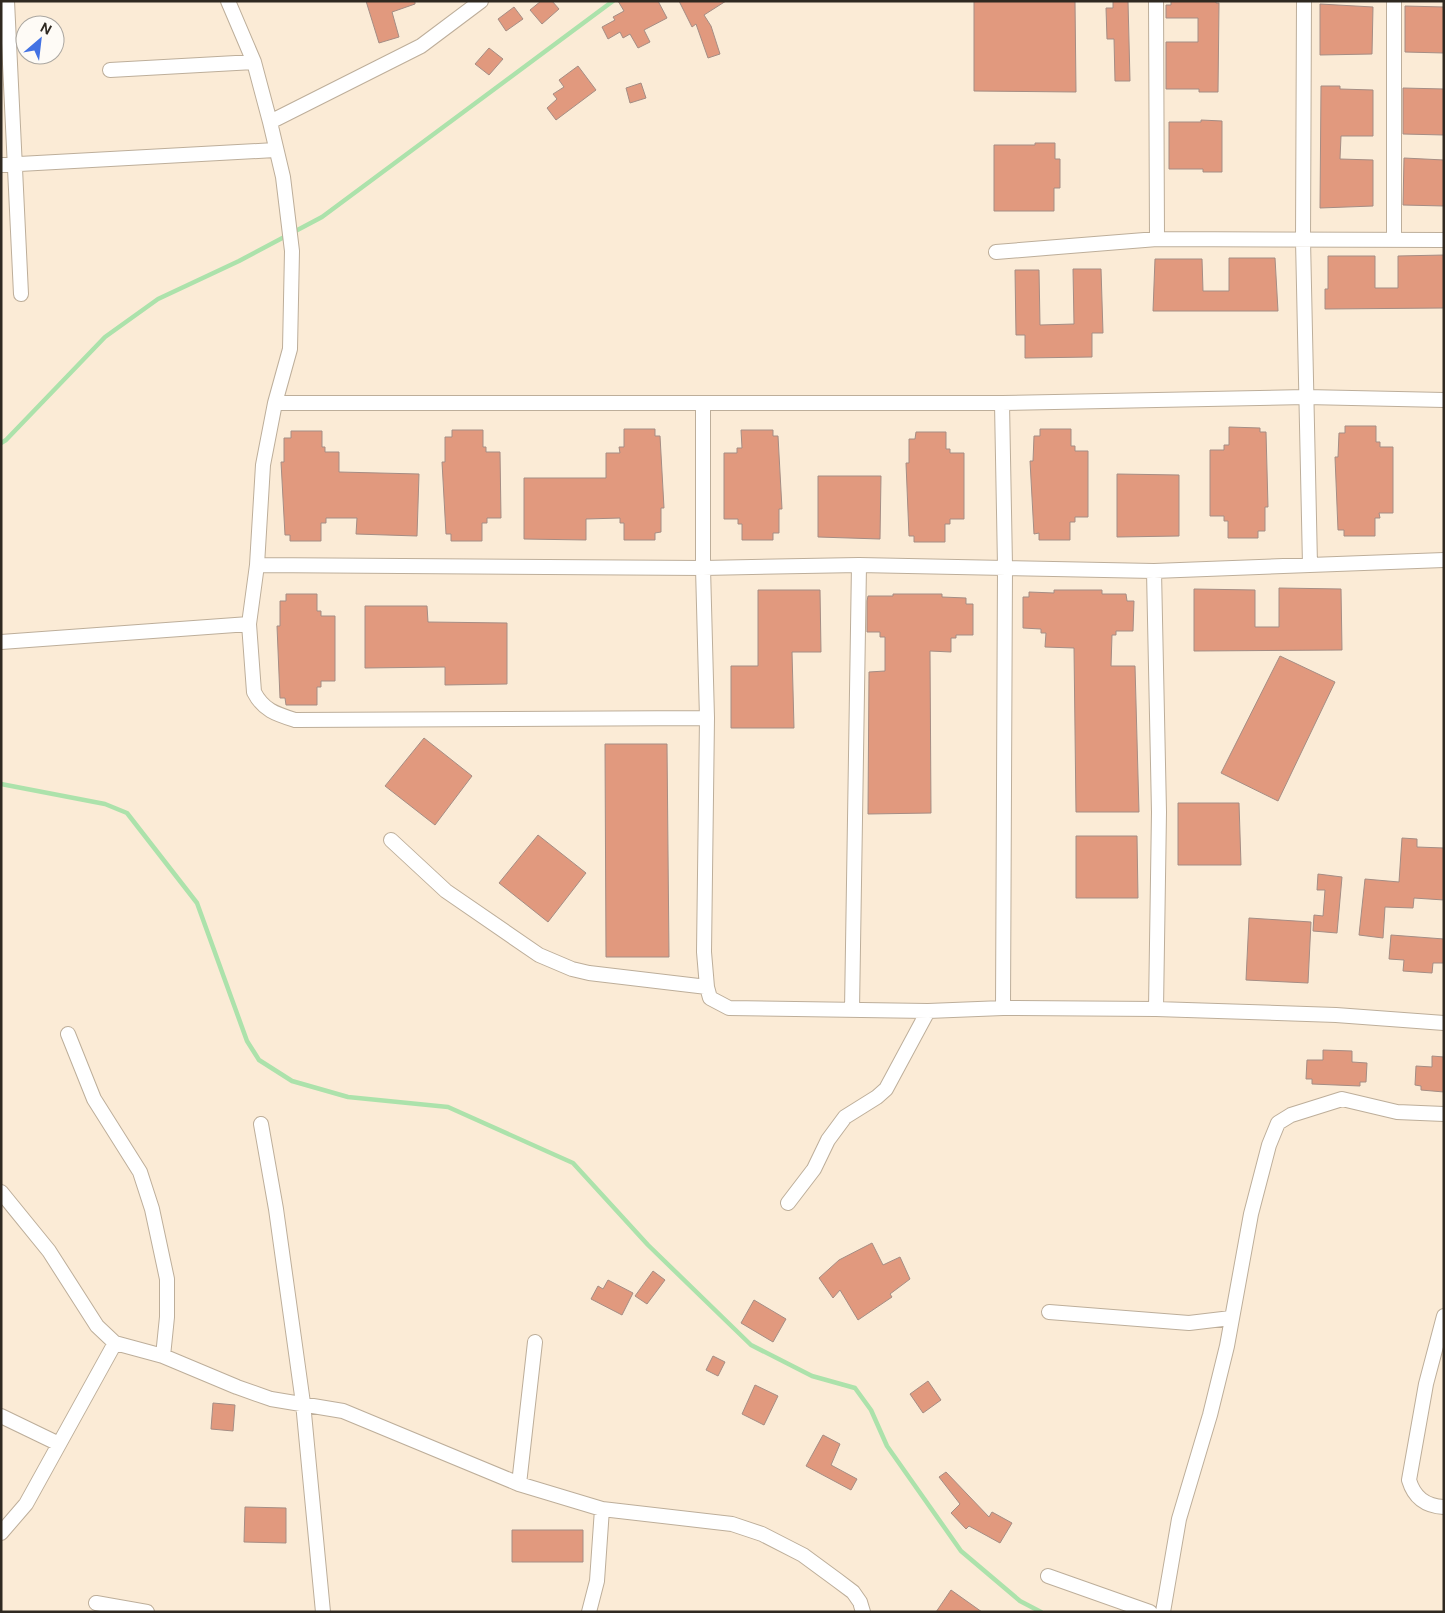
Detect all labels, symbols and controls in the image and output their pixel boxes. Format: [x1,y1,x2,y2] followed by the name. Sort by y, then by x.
[15,15,65,65] north arrow
[37,18,55,39] text: N

